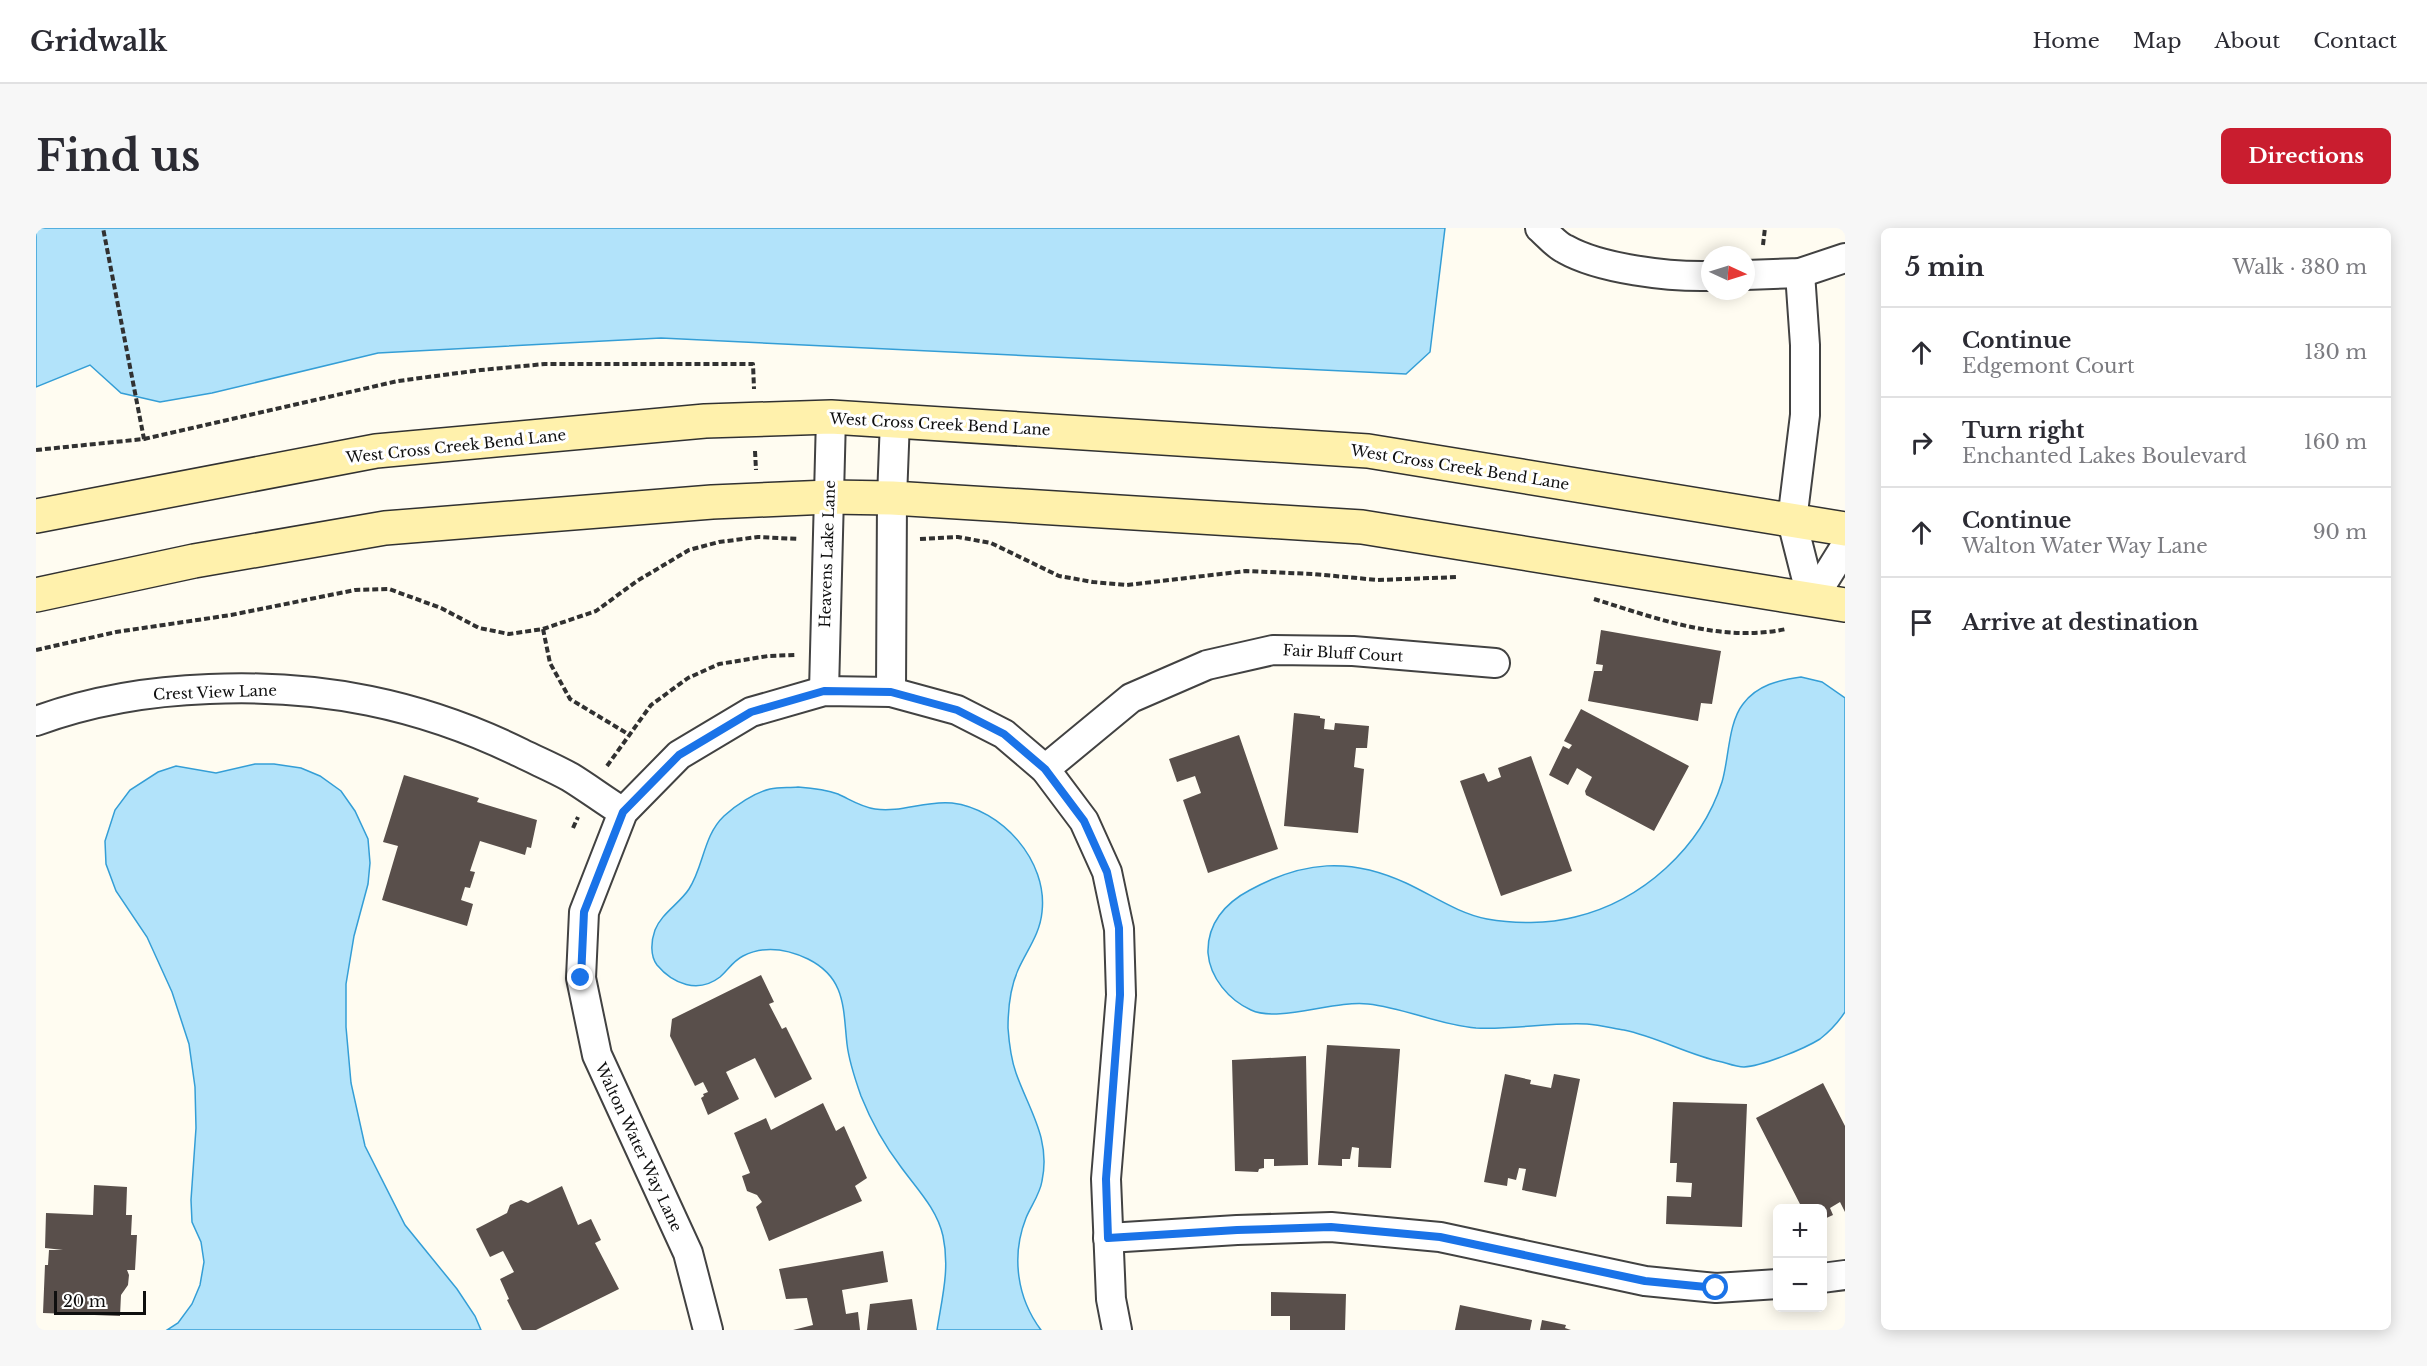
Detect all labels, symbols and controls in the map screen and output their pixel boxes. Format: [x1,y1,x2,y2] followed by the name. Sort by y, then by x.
[30,24,167,59] text: Gridwalk
[2033,28,2100,54] text: Home
[2133,28,2181,54] text: Map
[2214,28,2280,54] text: About
[2313,28,2397,54] text: Contact
[2221,128,2391,184] button: Directions
[36,130,200,182] text: Find us
[1701,246,1755,300] north arrow
[1905,251,1984,283] text: 5 min
[2233,255,2367,279] text: Walk · 380 m
[1962,327,2071,354] text: Continue
[1905,336,1938,369] icon: ahead
[2304,340,2367,364] text: 130 m
[1962,354,2135,378] text: Edgemont Court
[828,409,1051,439] street label: West Cross Creek Bend Lane
[1962,417,2084,444] text: Turn right
[344,425,567,467] street label: West Cross Creek Bend Lane
[1905,426,1938,459] icon: right
[2304,430,2367,454] text: 160 m
[1348,440,1571,494] street label: West Cross Creek Bend Lane
[1962,444,2247,468] text: Enchanted Lakes Boulevard
[815,480,839,628] street label: Heavens Lake Lane
[1962,507,2071,534] text: Continue
[1905,516,1938,549] icon: ahead
[2313,520,2367,544] text: 90 m
[1962,534,2208,558] text: Walton Water Way Lane
[1905,606,1938,639] icon: arrive
[1962,609,2199,636] text: Arrive at destination
[1282,640,1404,666] street label: Fair Bluff Court
[153,680,277,704] street label: Crest View Lane
[567,964,593,990] route end
[591,1059,687,1235] street label: Walton Water Way Lane
[1773,1204,1827,1312] map controls
[1773,1204,1827,1258] button: +
[1773,1258,1827,1312] button: −
[1702,1274,1728,1300] route start
[54,1288,146,1316] scale bar
[63,1291,106,1311] text: 20 m

